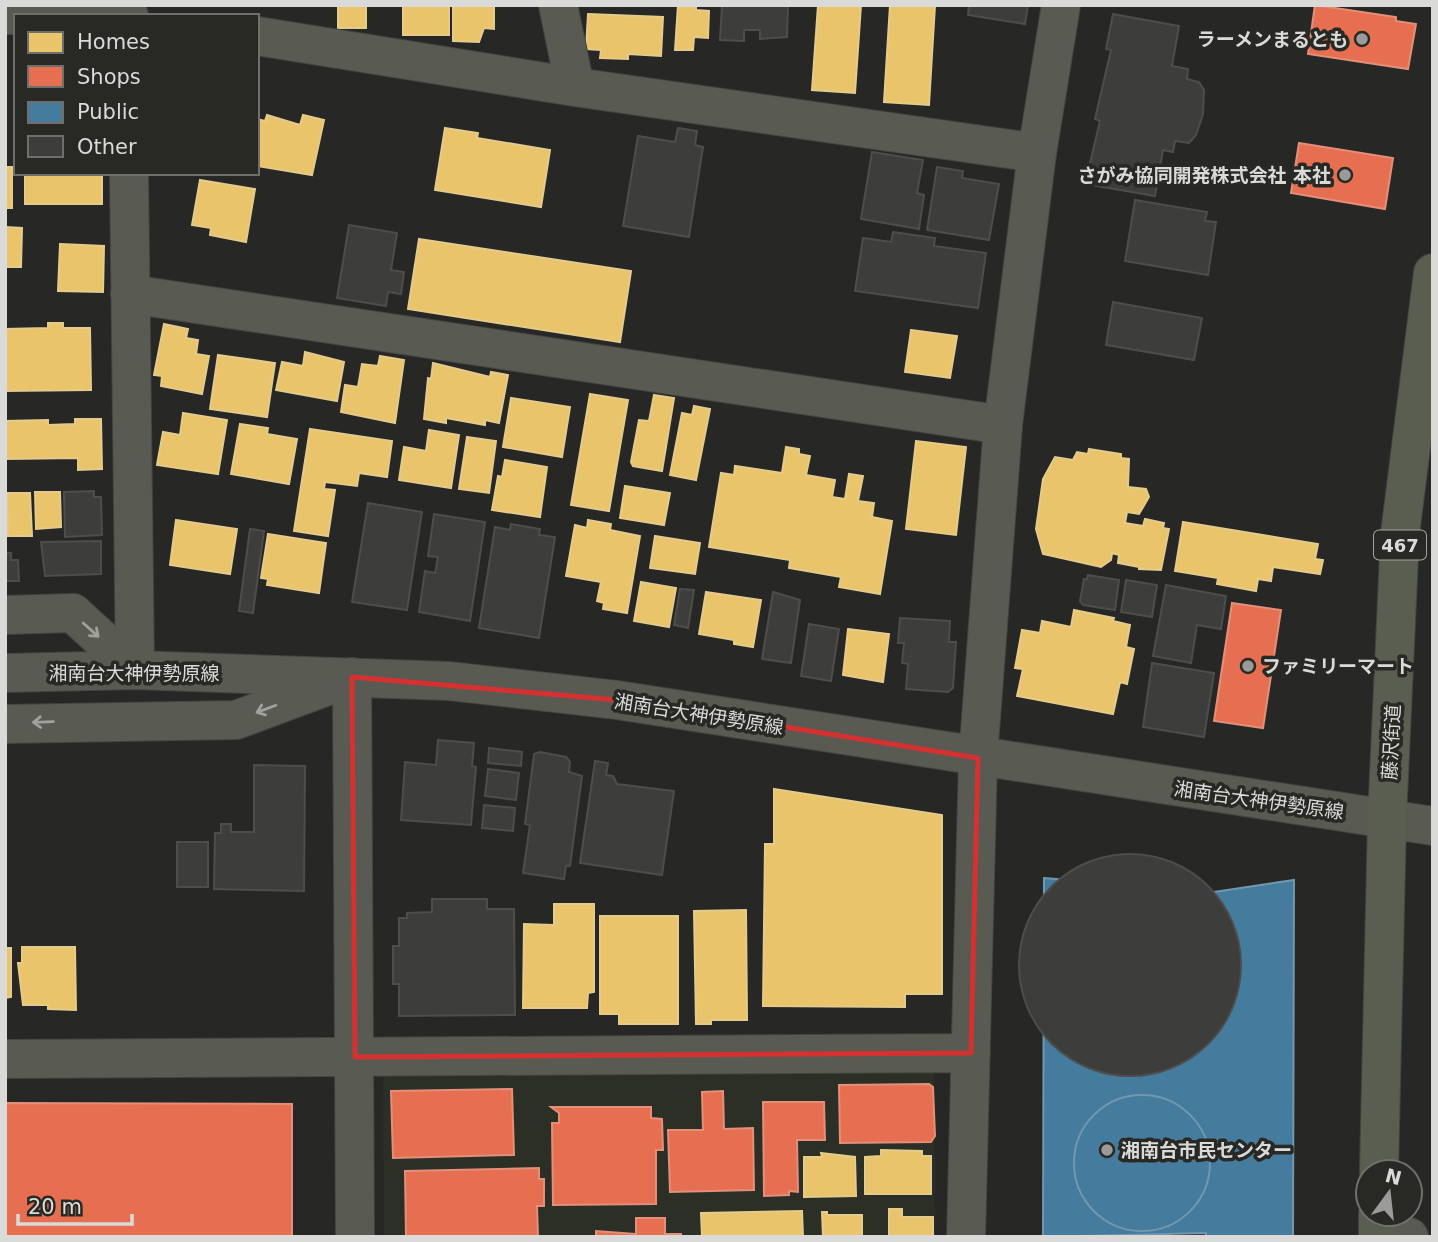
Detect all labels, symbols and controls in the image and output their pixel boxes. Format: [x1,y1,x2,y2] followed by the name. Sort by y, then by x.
[14,14,259,175] legend
[1197,28,1348,50] place label: ラーメンまるとも
[77,30,150,54] text: Homes
[1354,31,1370,47] marker: ラーメンまるとも
[77,65,141,89] text: Shops
[77,100,139,124] text: Public
[77,135,137,159] text: Other
[1077,164,1331,186] place label: さがみ協同開発株式会社 本社
[1337,167,1353,183] marker: さがみ協同開発株式会社 本社
[1374,530,1426,560] road number: 467
[82,622,100,638] one-way arrow
[1262,655,1414,677] place label: ファミリーマート
[1240,658,1256,674] marker: ファミリーマート
[48,662,220,684] street label: 湘南台大神伊勢原線
[613,690,785,738] street label: 湘南台大神伊勢原線
[1378,703,1404,781] street label: 藤沢街道
[255,704,277,716] one-way arrow
[32,716,55,729] one-way arrow
[1173,777,1345,823] street label: 湘南台大神伊勢原線
[1121,1139,1292,1161] place label: 湘南台市民センター
[1099,1142,1115,1158] marker: 湘南台市民センター
[1354,1158,1424,1228] north arrow
[1383,1164,1404,1189] text: N
[18,1182,131,1226] scale bar
[28,1195,82,1219] text: 20 m

